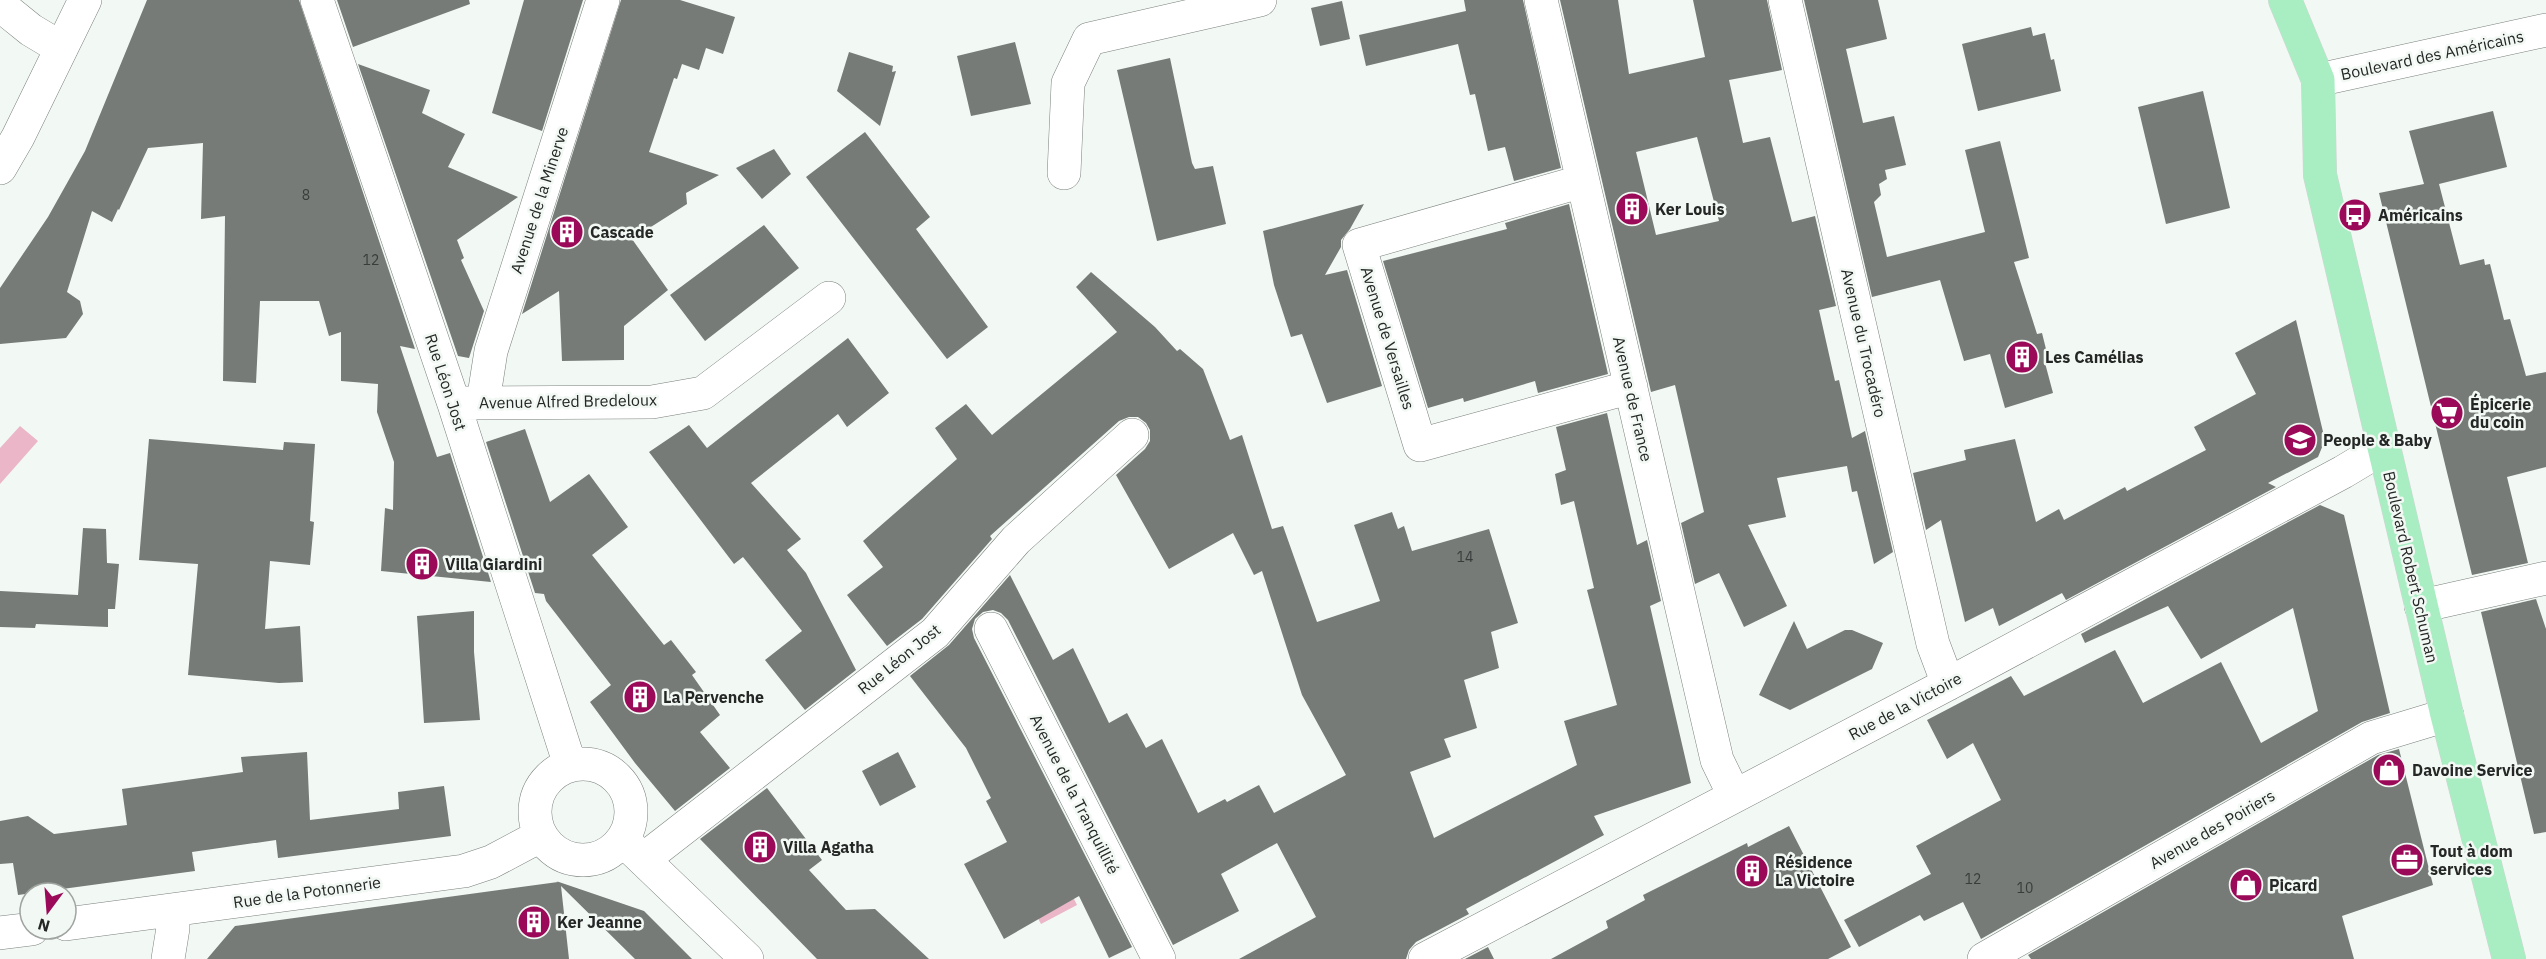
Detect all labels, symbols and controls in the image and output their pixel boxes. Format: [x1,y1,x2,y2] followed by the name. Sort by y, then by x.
[2339,26,2525,84] street label: Boulevard des Américains
[506,124,572,276] street label: Avenue de la Minerve
[302,186,310,204] house number: 8
[1614,191,1650,227] building icon: Ker Louis
[2337,197,2373,233] bus stop icon: Américains
[1655,199,1725,219] place label: Ker Louis
[2378,205,2463,225] place label: Américains
[549,214,585,250] building icon: Cascade
[590,222,654,242] place label: Cascade
[363,251,379,269] house number: 12
[1357,264,1419,412] street label: Avenue de Versailles
[1837,267,1891,419] street label: Avenue du Trocadéro
[421,331,471,433] street label: Rue Léon Jost
[1609,334,1657,464] street label: Avenue de France
[2004,339,2040,375] building icon: Les Camélias
[2045,347,2144,367] place label: Les Camélias
[479,389,657,413] street label: Avenue Alfred Bredeloux
[2470,393,2531,432] place label: Épicerie du coin
[2429,395,2465,431] supermarket icon: Épicerie du coin
[2282,422,2318,458] school or university icon: People & Baby
[2323,430,2432,450] place label: People & Baby
[2379,469,2443,665] street label: Boulevard Robert Schuman
[404,546,440,582] building icon: Villa Giardini
[1457,548,1473,566] house number: 14
[445,554,542,574] place label: Villa Giardini
[854,620,944,698] street label: Rue Léon Jost
[1845,668,1965,744] street label: Rue de la Victoire
[622,679,658,715] building icon: La Pervenche
[663,687,764,707] place label: La Pervenche
[1026,711,1124,878] street label: Avenue de la Tranquillité
[2371,752,2407,788] shop icon: Davoine Service
[2412,760,2532,780] place label: Davoine Service
[2146,785,2278,873] street label: Avenue des Poiriers
[742,829,778,865] building icon: Villa Agatha
[783,837,874,857] place label: Villa Agatha
[2430,841,2513,879] place label: Tout à dom services
[2389,842,2425,878] office icon: Tout à dom services
[1775,852,1855,890] place label: Résidence La Victoire
[1734,853,1770,889] building icon: Résidence La Victoire
[2228,867,2264,903] shop icon: Picard
[1965,870,1981,888] house number: 12
[232,872,382,912] street label: Rue de la Potonnerie
[2269,875,2318,895] place label: Picard
[2017,879,2033,897] house number: 10
[18,881,78,941] north arrow
[516,904,552,940] building icon: Ker Jeanne
[557,912,642,932] place label: Ker Jeanne
[36,914,52,937] text: N

